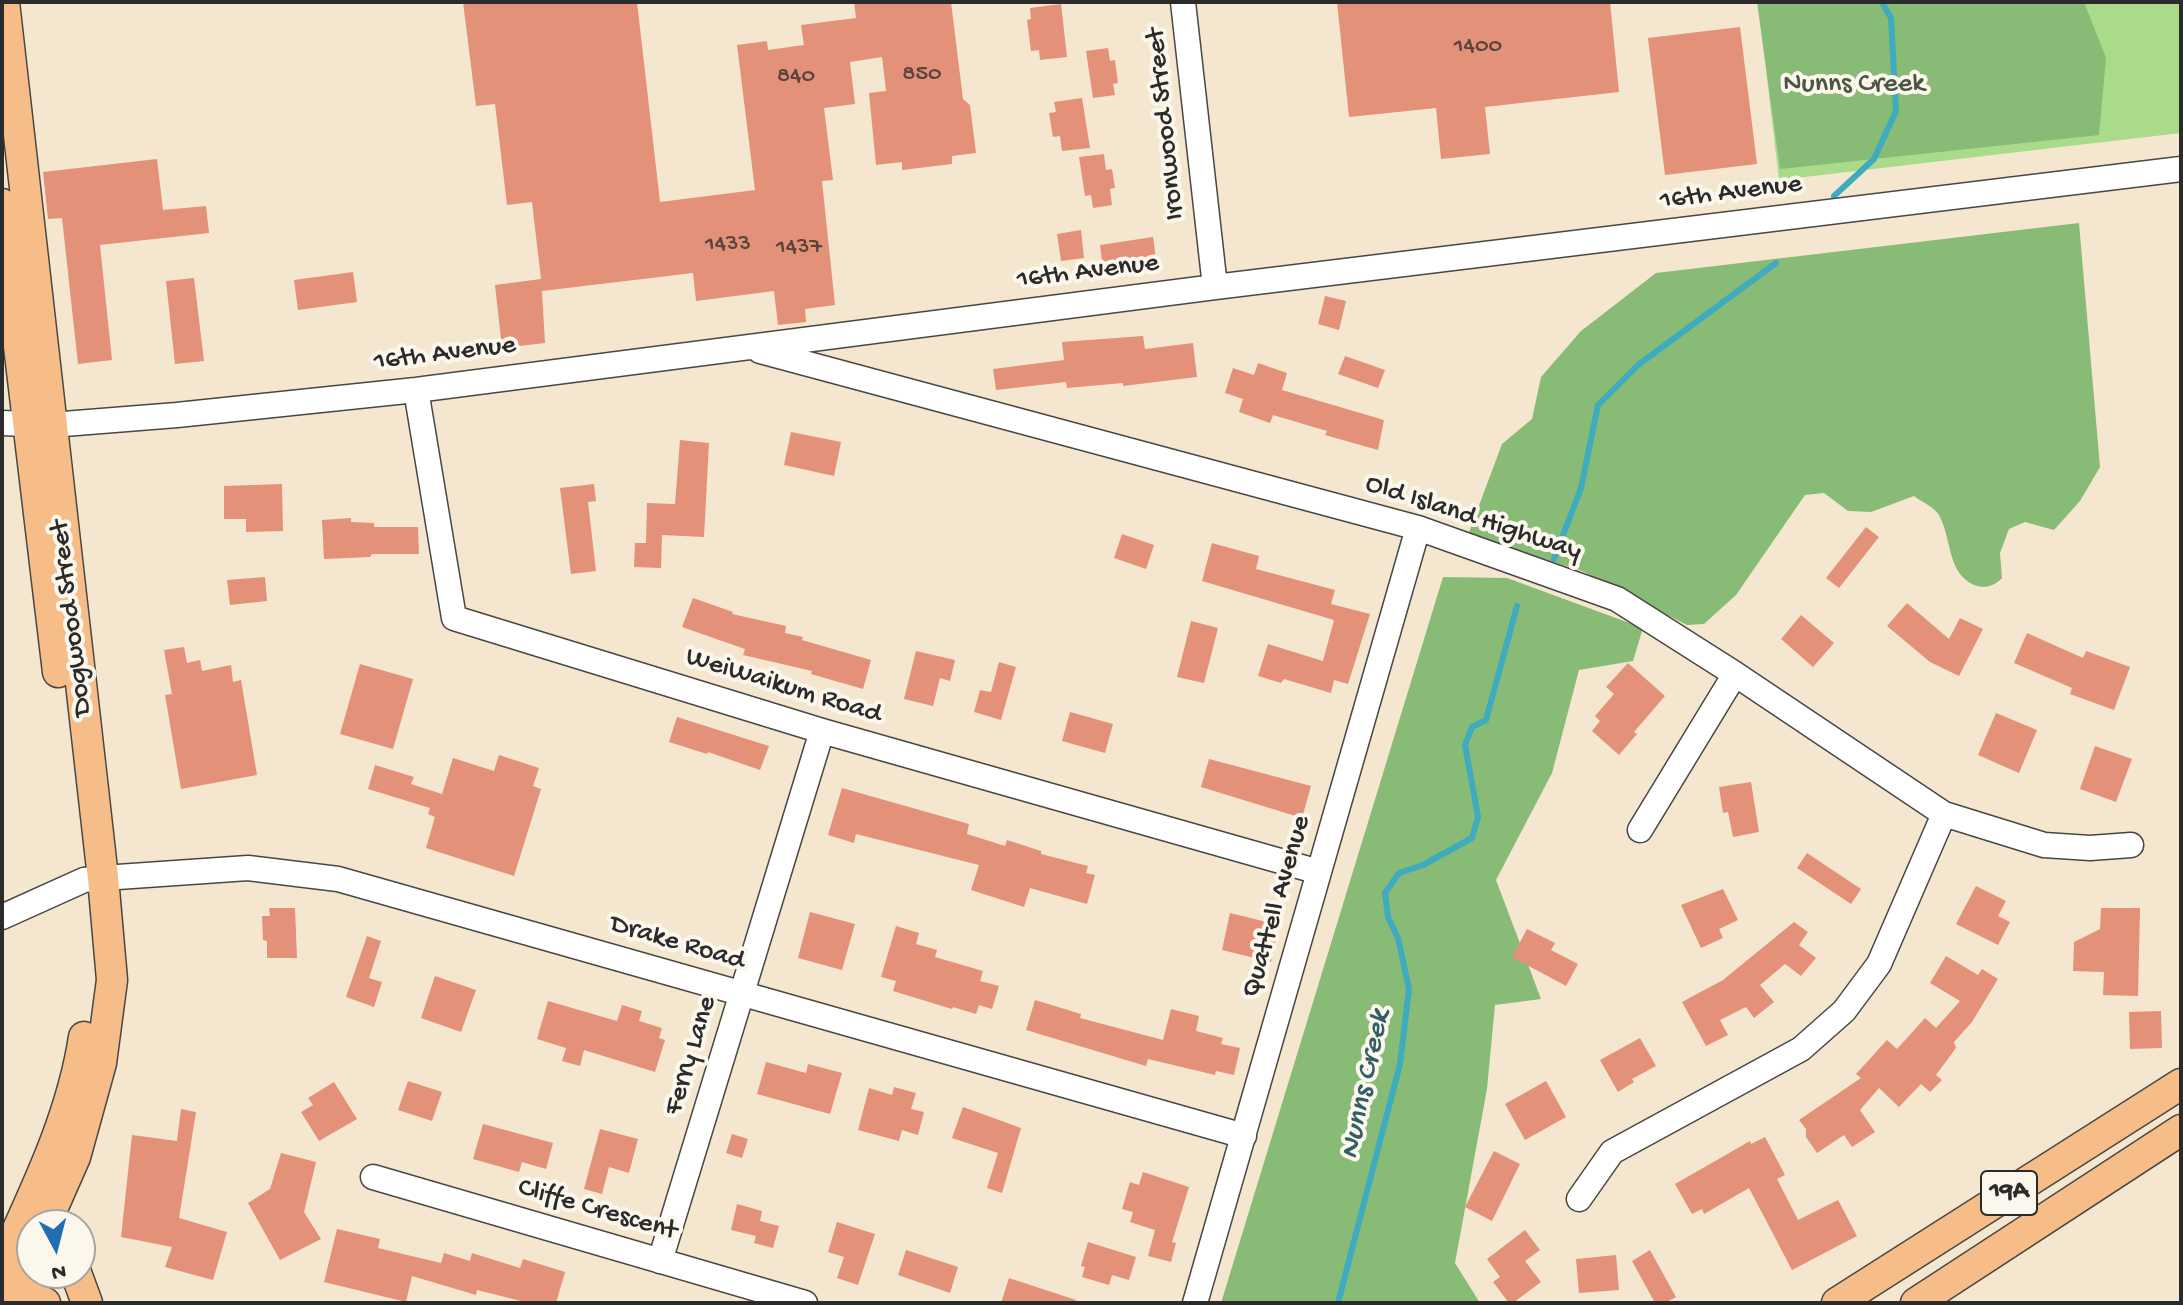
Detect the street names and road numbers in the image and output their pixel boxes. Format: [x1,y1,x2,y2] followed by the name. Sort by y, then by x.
[1140,26,1194,222] street label: Ironwood Street
[1658,169,1804,219] street label: 16th Avenue
[1015,248,1161,298] street label: 16th Avenue
[372,330,518,380] street label: 16th Avenue
[1361,468,1585,570] street label: Old Island Highway
[44,518,102,718] street label: Dogwood Street
[681,641,885,733] street label: WeiWaikum Road
[1236,812,1320,1002] street label: Quattell Avenue
[606,909,748,979] street label: Drake Road
[658,992,726,1120] street label: Ferry Lane
[1981,1171,2037,1215] road number: 19A
[513,1172,681,1250] street label: Cliffe Crescent

